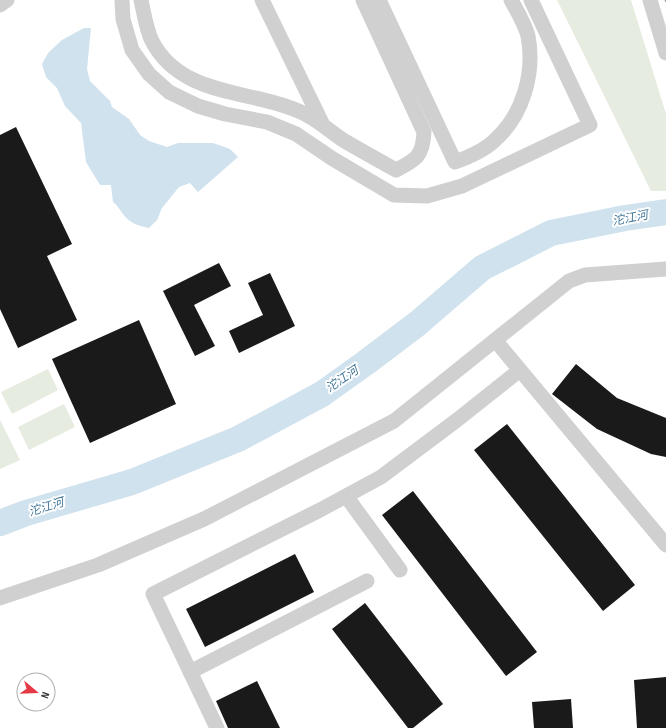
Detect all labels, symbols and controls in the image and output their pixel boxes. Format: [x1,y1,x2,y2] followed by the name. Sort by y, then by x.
[611,207,651,229] water label: 沱江河
[323,362,363,396] water label: 沱江河
[27,494,67,520] water label: 沱江河
[16,672,56,712] north arrow
[38,690,52,700] text: N

